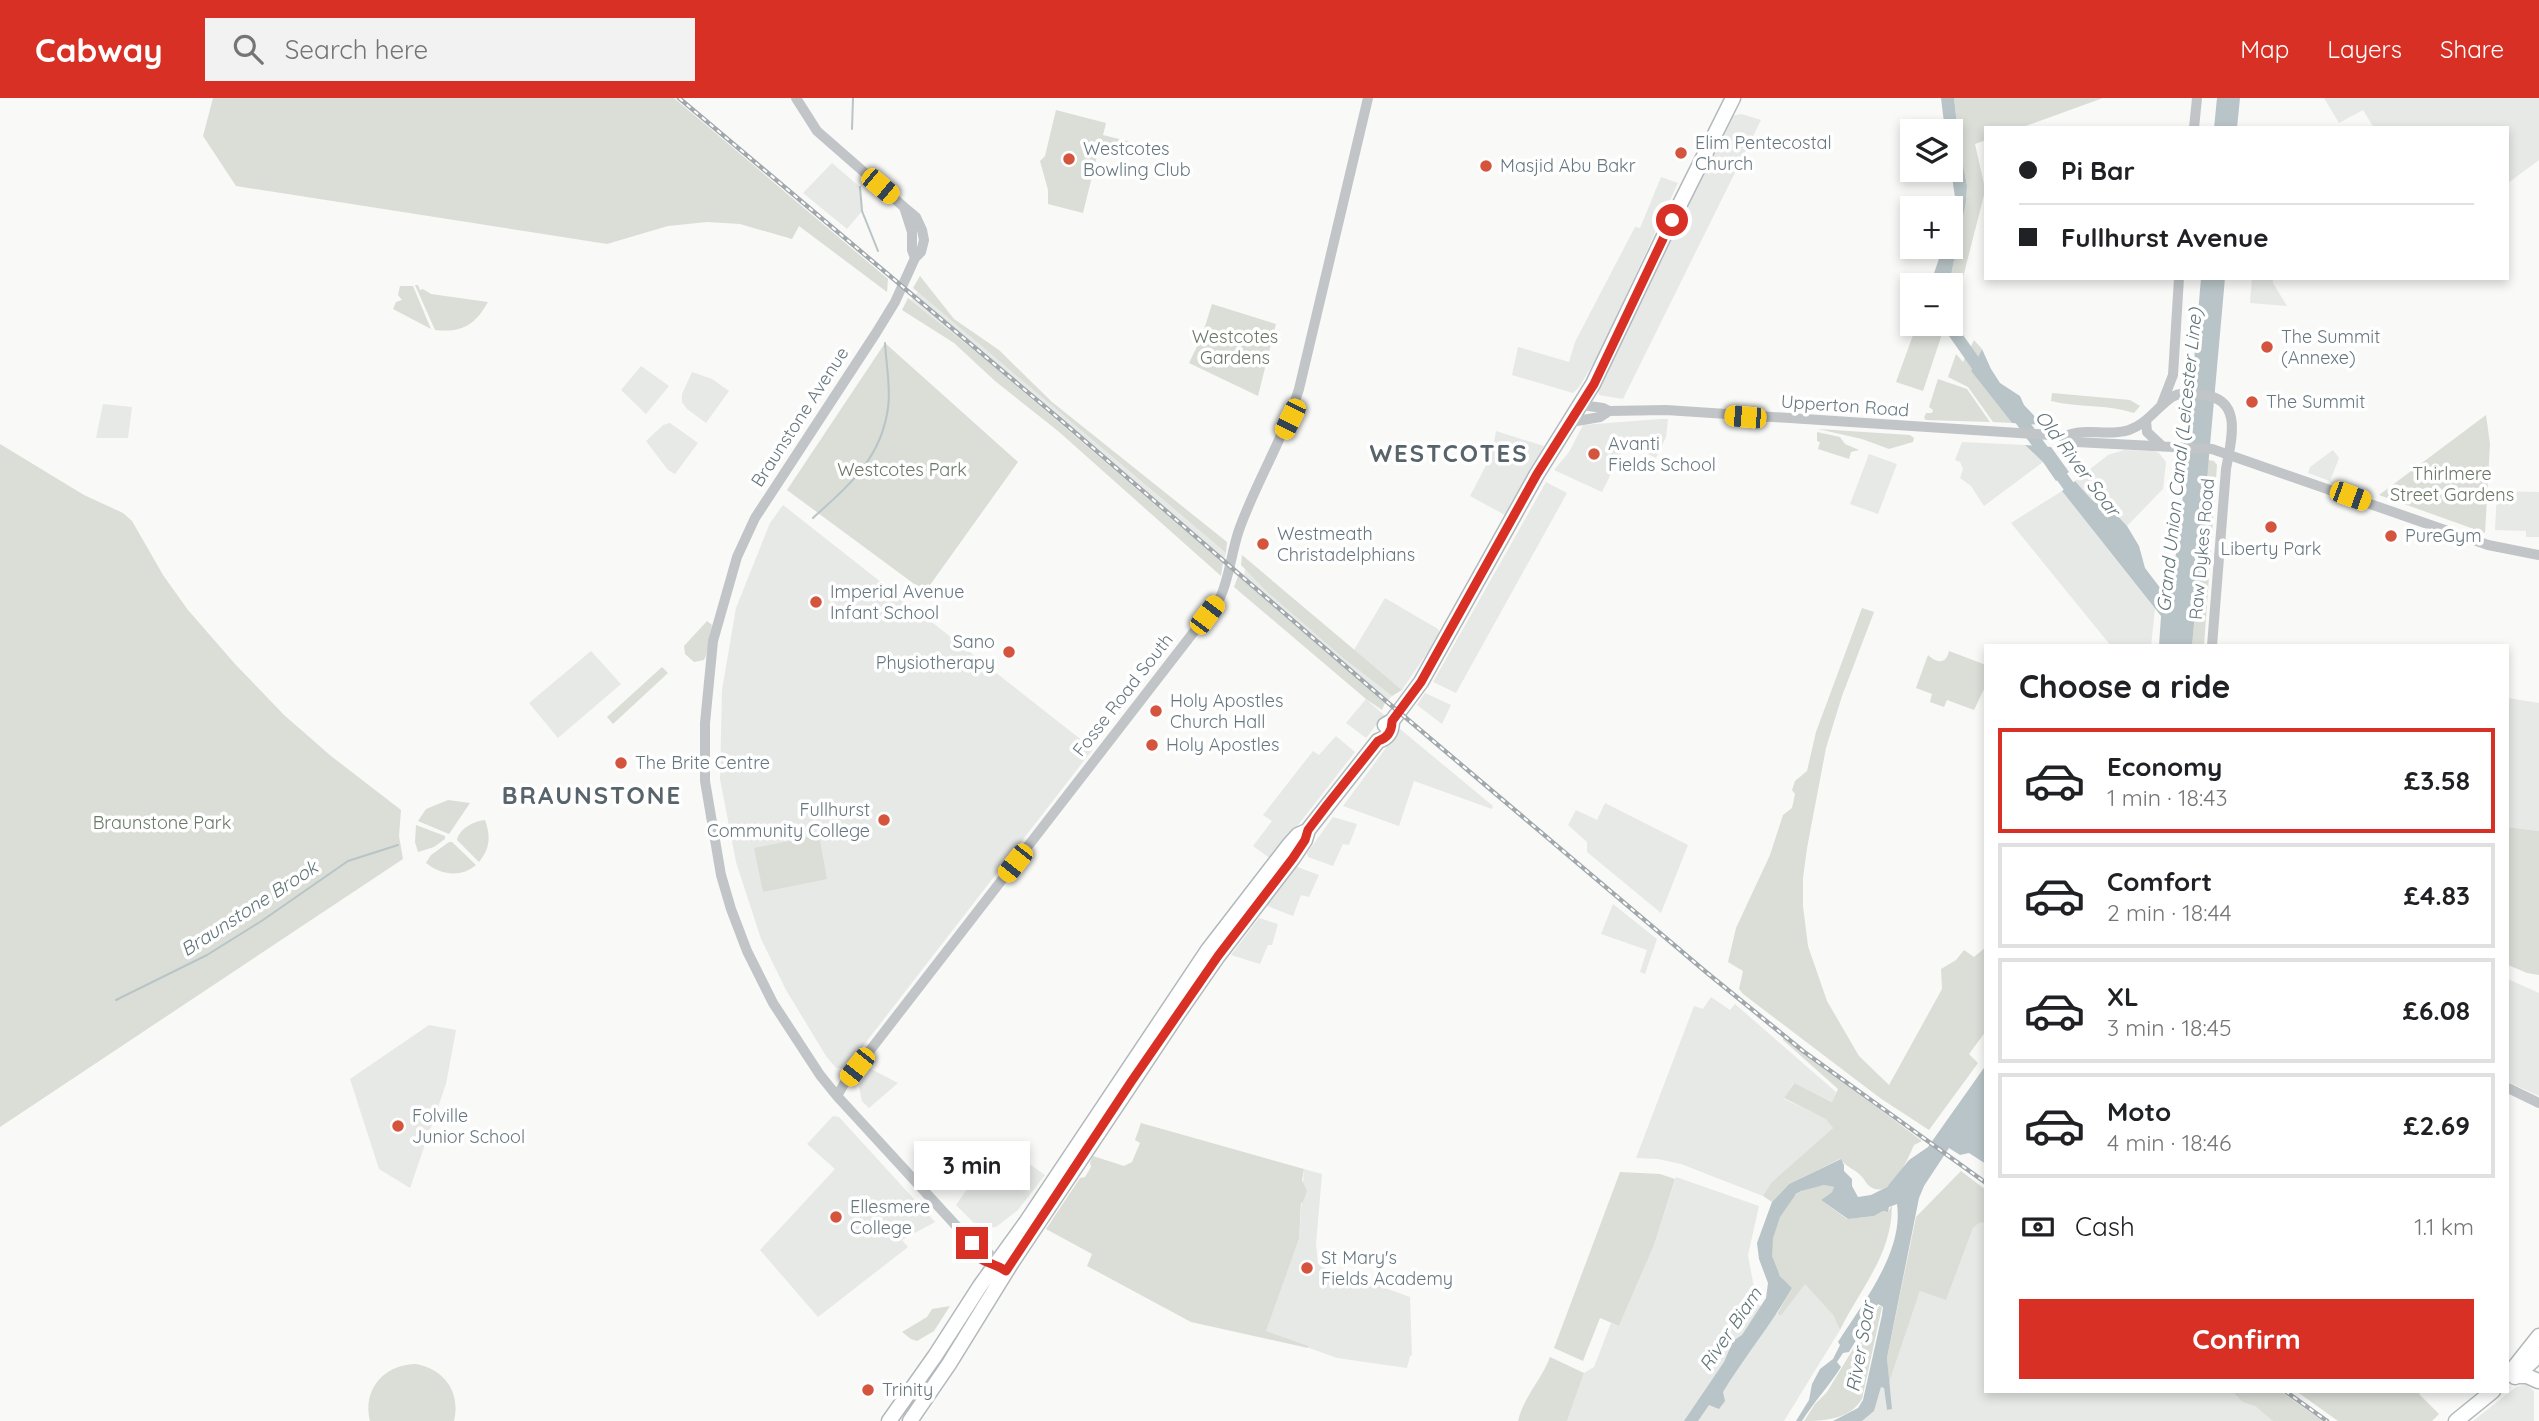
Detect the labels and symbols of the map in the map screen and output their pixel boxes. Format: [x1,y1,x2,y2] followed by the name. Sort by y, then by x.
[1695,131,1832,175] place label: Elim Pentecostal Church
[1083,137,1191,181] place label: Westcotes Bowling Club
[1673,145,1689,161] marker: Elim Pentecostal Church
[1061,151,1077,167] marker: Westcotes Bowling Club
[1500,154,1636,177] place label: Masjid Abu Bakr
[1478,158,1494,174] marker: Masjid Abu Bakr
[858,164,903,208] car
[1656,204,1688,236] route start
[2151,306,2207,613] water label: Grand Union Canal (Leicester Line)
[1192,325,1278,369] park label: Westcotes Gardens
[2281,325,2380,369] place label: The Summit (Annexe)
[2259,339,2275,355] marker: The Summit (Annexe)
[746,342,853,491] street label: Braunstone Avenue
[1780,390,1910,421] street label: Upperton Road
[2266,390,2365,413] place label: The Summit
[2244,394,2260,410] marker: The Summit
[1272,396,1309,442] car
[1724,405,1767,429] car
[2030,405,2127,523] water label: Old River Soar
[1608,432,1716,476] place label: Avanti Fields School
[1369,438,1529,468] district label: WESTCOTES
[1586,446,1602,462] marker: Avanti Fields School
[837,458,967,481] park label: Westcotes Park
[2390,462,2514,506] park label: Thirlmere Street Gardens
[2184,477,2219,621] street label: Raw Dykes Road
[2327,479,2374,513] car
[2263,519,2279,535] marker: Liberty Park
[1277,522,1415,566] place label: Westmeath Christadelphians
[2405,524,2482,547] place label: PureGym
[2383,528,2399,544] marker: PureGym
[1255,536,1271,552] marker: Westmeath Christadelphians
[2221,537,2321,560] place label: Liberty Park
[830,580,964,624] place label: Imperial Avenue Infant School
[1186,592,1229,638] car
[808,594,824,610] marker: Imperial Avenue Infant School
[1067,629,1178,761] street label: Fosse Road South
[876,630,995,674] place label: Sano Physiotherapy
[1001,644,1017,660] marker: Sano Physiotherapy
[1170,689,1283,733] place label: Holy Apostles Church Hall
[1148,703,1164,719] marker: Holy Apostles Church Hall
[1166,733,1279,756] place label: Holy Apostles
[1144,737,1160,753] marker: Holy Apostles
[635,751,770,774] place label: The Brite Centre
[613,755,629,771] marker: The Brite Centre
[502,780,682,810] district label: BRAUNSTONE
[707,798,870,842] place label: Fullhurst Community College
[93,811,231,834] park label: Braunstone Park
[876,812,892,828] marker: Fullhurst Community College
[994,840,1037,886] car
[176,854,324,961] water label: Braunstone Brook
[836,1044,879,1090] car
[412,1104,525,1148] place label: Folville Junior School
[390,1118,406,1134] marker: Folville Junior School
[914,1142,1030,1190] callout: 3 min
[850,1195,930,1239] place label: Ellesmere College
[828,1209,844,1225] marker: Ellesmere College
[956,1227,988,1259] route end
[1321,1246,1453,1290] place label: St Mary's Fields Academy
[1299,1260,1315,1276] marker: St Mary's Fields Academy
[1693,1282,1767,1375] water label: River Biam
[1840,1297,1880,1394] water label: River Soar
[882,1378,933,1401] place label: Trinity
[860,1382,876,1398] marker: Trinity

